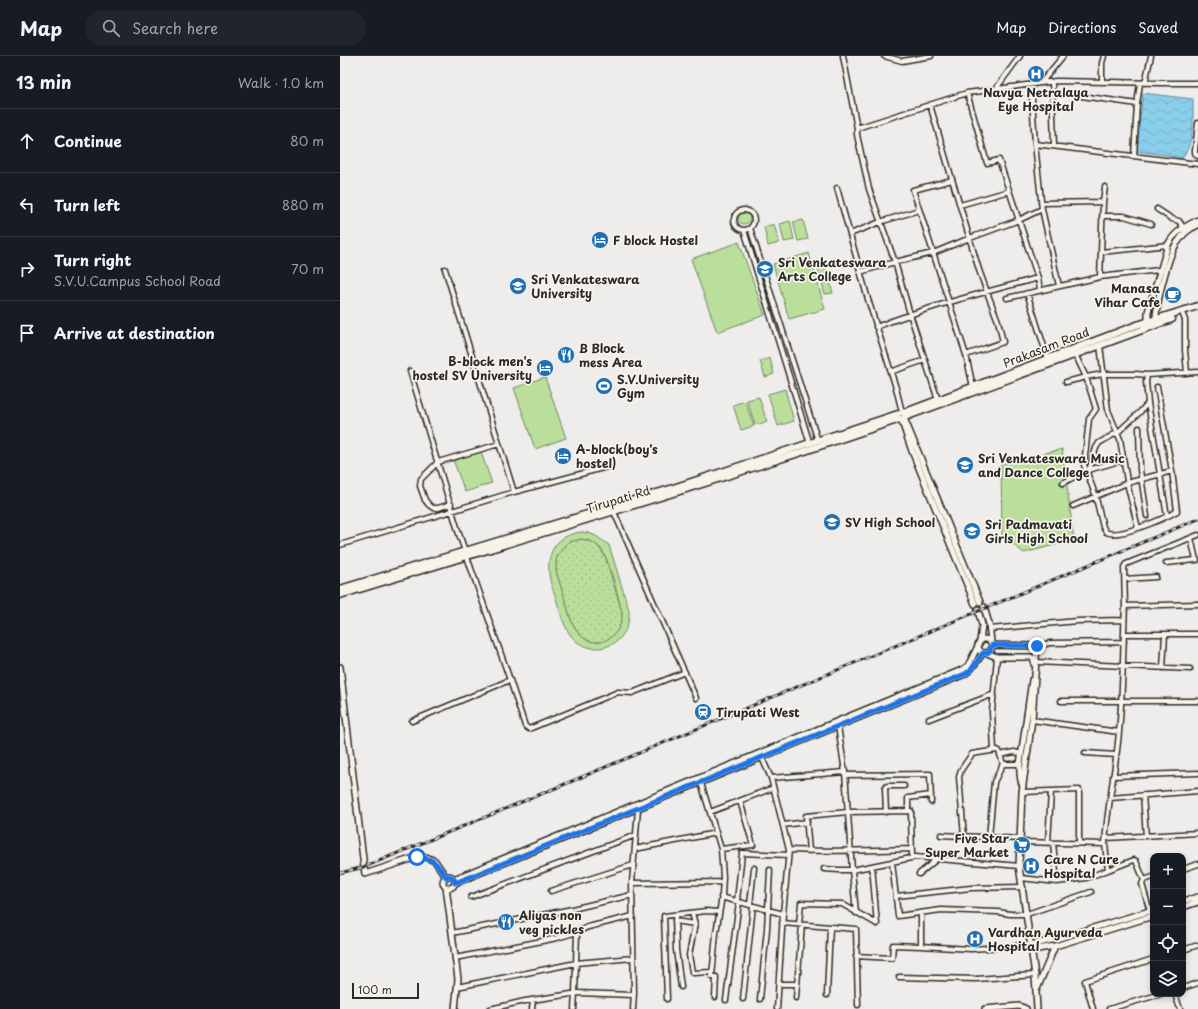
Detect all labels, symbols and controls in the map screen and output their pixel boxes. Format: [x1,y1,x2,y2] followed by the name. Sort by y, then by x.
[86,10,366,46] search box
[20,14,62,42] text: Map
[132,16,218,39] text: Search here
[100,17,122,39] icon: search
[996,17,1026,38] text: Map
[1048,17,1116,38] text: Directions
[1138,17,1178,38] text: Saved
[1026,64,1046,84] hospital icon: Navya Netralaya Eye Hospital
[16,69,71,95] text: 13 min
[238,73,324,92] text: Walk · 1.0 km
[983,83,1090,115] place label: Navya Netralaya Eye Hospital
[54,129,122,152] text: Continue
[16,130,38,152] icon: ahead
[290,131,324,150] text: 80 m
[54,193,120,216] text: Turn left
[16,194,38,216] icon: left
[282,195,324,214] text: 880 m
[590,230,610,250] hotel icon: F block Hostel
[613,231,698,249] place label: F block Hostel
[54,248,131,271] text: Turn right
[777,253,887,285] place label: Sri Venkateswara Arts College
[16,258,38,280] icon: right
[291,259,324,278] text: 70 m
[755,259,775,279] school or university icon: Sri Venkateswara Arts College
[531,270,640,302] place label: Sri Venkateswara University
[54,271,221,290] text: S.V.U.Campus School Road
[508,276,528,296] school or university icon: Sri Venkateswara University
[1095,279,1161,311] place label: Manasa Vihar Cafe
[1163,285,1183,305] cafe icon: Manasa Vihar Cafe
[54,321,215,344] text: Arrive at destination
[16,322,38,344] icon: arrive
[1000,322,1092,372] street label: Prakasam Road
[579,339,643,371] place label: B Block mess Area
[556,345,576,365] restaurant icon: B Block mess Area
[412,352,532,384] place label: B-block men's hostel SV University
[535,358,555,378] hotel icon: B-block men's hostel SV University
[617,370,699,402] place label: S.V.University Gym
[594,376,614,396] sports icon: S.V.University Gym
[576,440,658,472] place label: A-block(boy's hostel)
[553,446,573,466] hotel icon: A-block(boy's hostel)
[978,449,1125,481] place label: Sri Venkateswara Music and Dance College
[955,455,975,475] school or university icon: Sri Venkateswara Music and Dance College
[584,481,653,517] street label: Tirupati Rd
[822,512,842,532] school or university icon: SV High School
[845,513,935,531] place label: SV High School
[985,515,1088,547] place label: Sri Padmavati Girls High School
[962,521,982,541] school or university icon: Sri Padmavati Girls High School
[1028,637,1046,655] route end
[693,702,713,722] station icon: Tirupati West
[716,703,800,721] place label: Tirupati West
[925,829,1010,861] place label: Five Star Super Market
[1012,835,1032,855] supermarket icon: Five Star Super Market
[408,848,426,866] route start
[1044,850,1119,882] place label: Care N Cure Hospital
[1150,853,1186,997] map controls
[1150,853,1186,889] button: +
[1021,856,1041,876] hospital icon: Care N Cure Hospital
[1150,889,1186,925] button: −
[518,906,584,938] place label: Aliyas non veg pickles
[496,912,516,932] restaurant icon: Aliyas non veg pickles
[988,923,1104,955] place label: Vardhan Ayurveda Hospital
[1150,925,1186,961] button: locate
[965,929,985,949] hospital icon: Vardhan Ayurveda Hospital
[1150,961,1186,997] button: layers
[352,981,419,1000] scale bar
[358,981,392,998] text: 100 m

